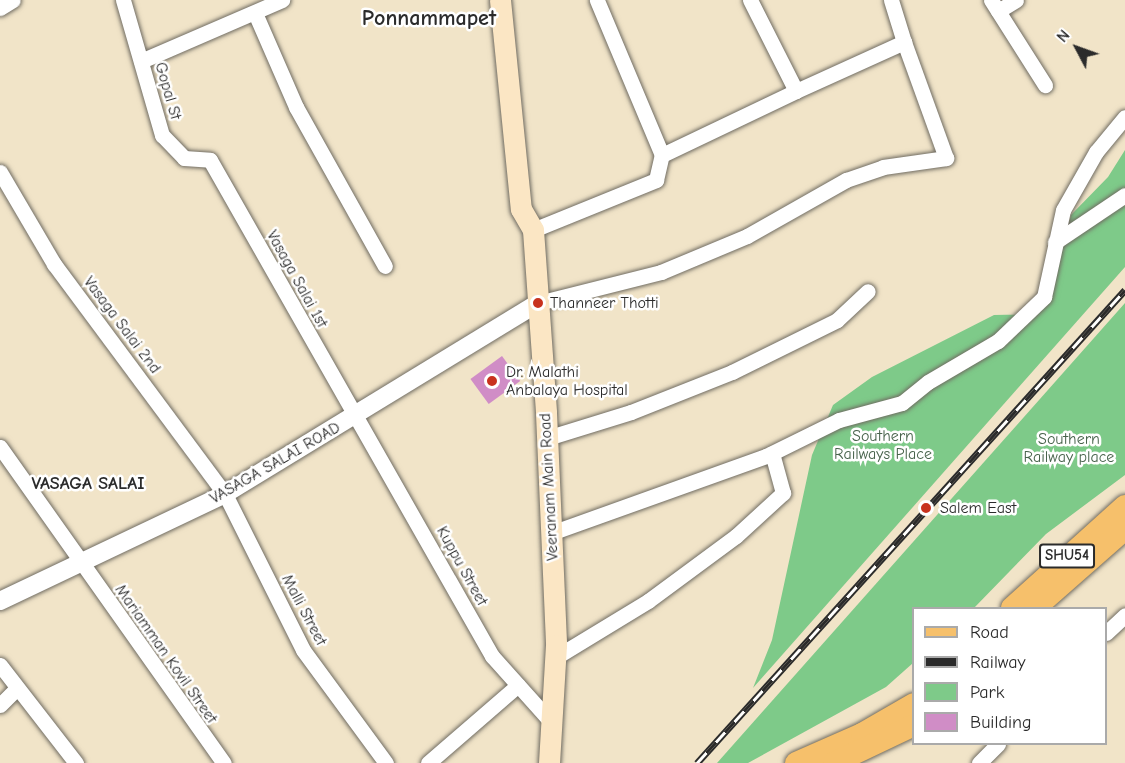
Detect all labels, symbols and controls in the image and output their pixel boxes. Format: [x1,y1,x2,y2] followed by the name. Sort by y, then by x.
[362,6,496,32] district label: Ponnammapet
[1047,18,1107,78] north arrow
[1053,26,1074,46] text: N
[151,60,185,122] street label: Gopal St
[262,227,332,331] street label: Vasaga Salai 1st
[79,273,165,377] street label: Vasaga Salai 2nd
[550,293,659,313] place label: Thanneer Thotti
[531,296,545,310] marker: Thanneer Thotti
[506,362,628,400] place label: Dr. Malathi Anbalaya Hospital
[483,372,501,390] marker: Dr. Malathi Anbalaya Hospital
[536,413,562,561] street label: Veeranam Main Road
[206,418,344,508] street label: VASAGA SALAI ROAD
[834,426,932,464] park label: Southern Railways Place
[1024,429,1114,467] park label: Southern Railway place
[31,473,145,495] district label: VASAGA SALAI
[940,498,1016,518] place label: Salem East
[917,499,935,517] marker: Salem East
[432,523,492,609] street label: Kuppu Street
[1038,544,1096,568] road number: SHU54
[277,571,331,649] street label: Malli Street
[111,581,221,727] street label: Mariamman Kovil Street
[912,607,1107,745] legend
[970,622,1009,643] text: Road
[970,652,1026,673] text: Railway
[970,682,1004,703] text: Park
[970,712,1032,733] text: Building

